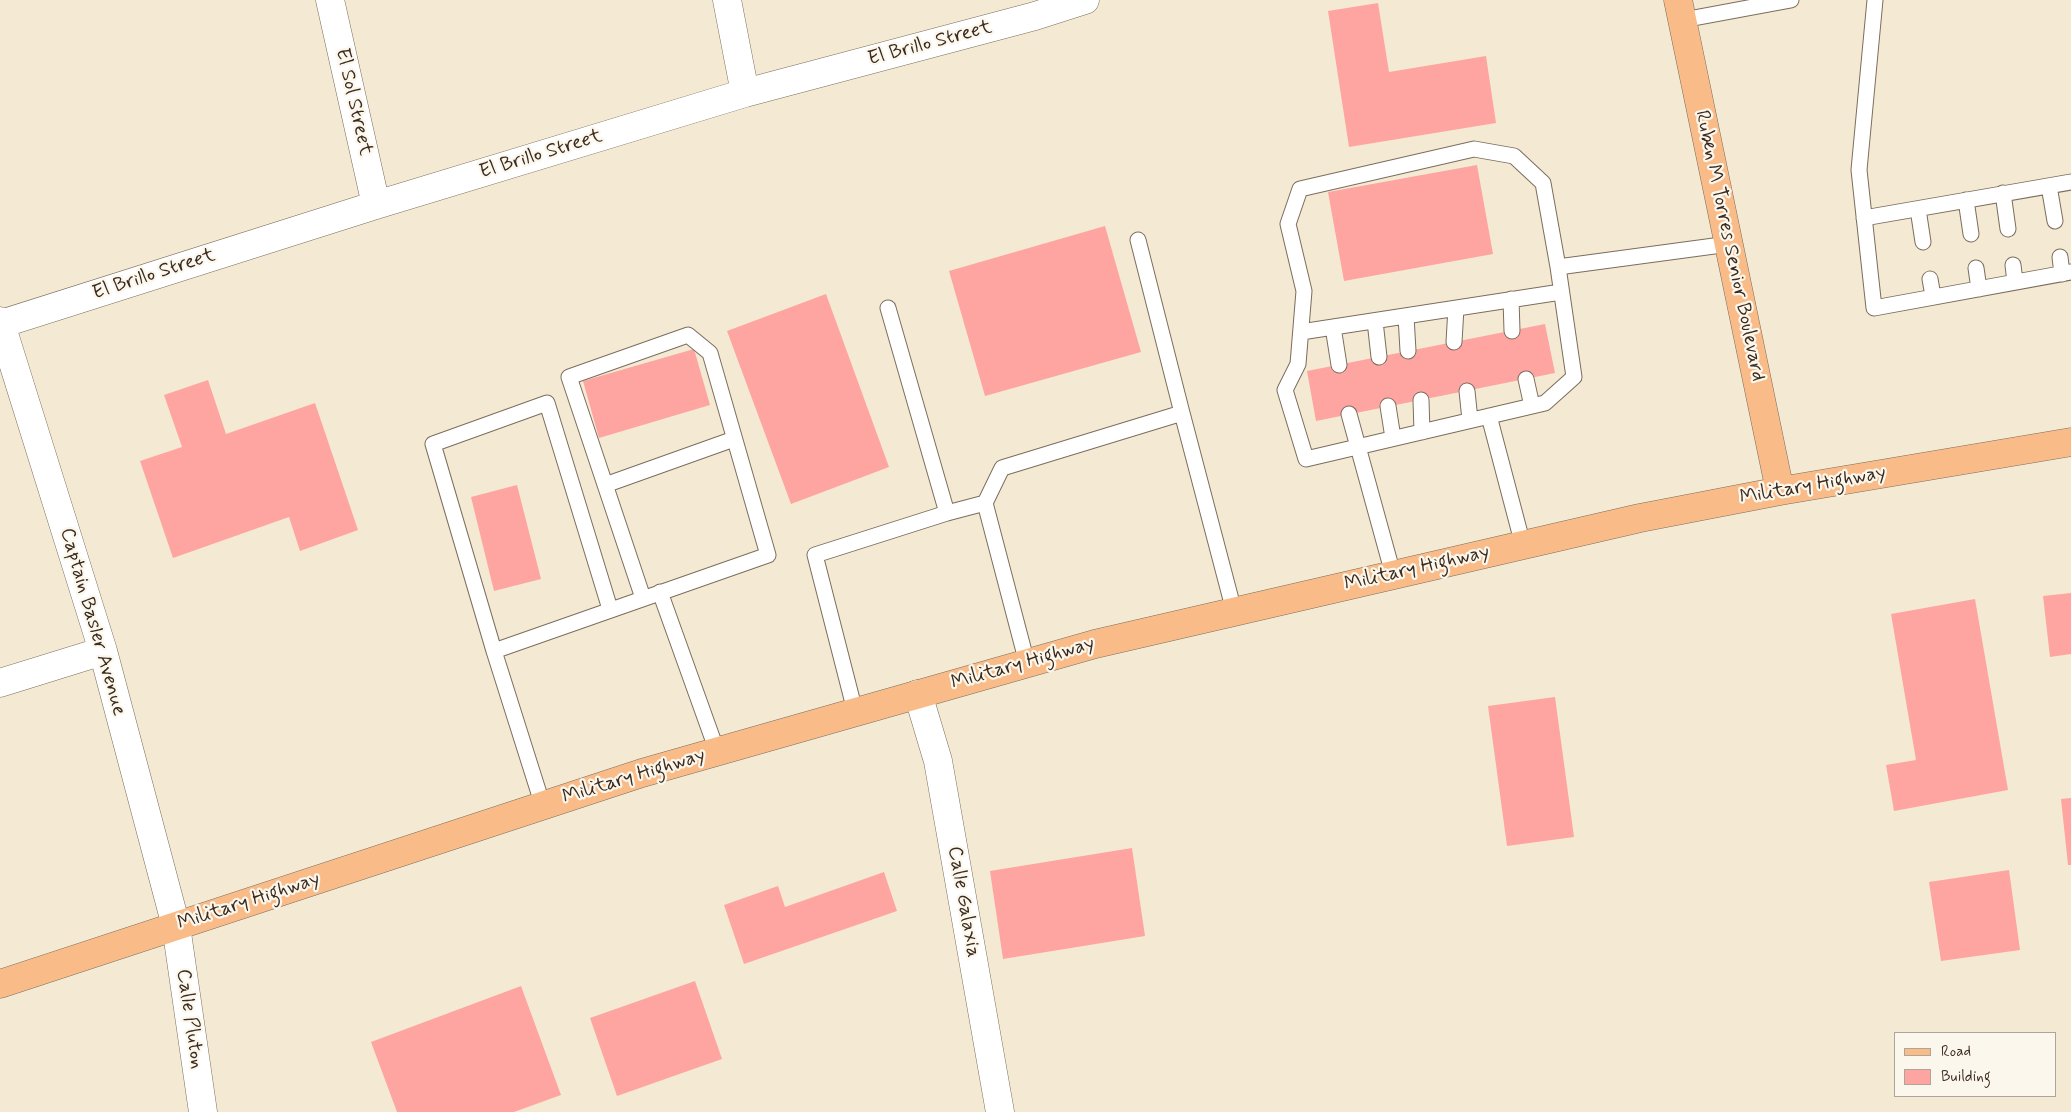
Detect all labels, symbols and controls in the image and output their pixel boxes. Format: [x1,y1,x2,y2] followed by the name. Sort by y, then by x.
[865,16,995,72] street label: El Brillo Street
[329,46,377,158] street label: El Sol Street
[1689,108,1769,384] street label: Ruben M Torres Senior Boulevard
[477,125,605,185] street label: El Brillo Street
[90,244,218,306] street label: El Brillo Street
[1738,461,1888,511] street label: Military Highway
[54,525,130,719] street label: Captain Basler Avenue
[1342,541,1492,597] street label: Military Highway
[949,632,1097,696] street label: Military Highway
[560,744,708,810] street label: Military Highway
[941,845,985,959] street label: Calle Galaxia
[175,868,323,936] street label: Military Highway
[170,967,208,1071] street label: Calle Pluton
[1894,1032,2056,1097] legend
[1941,1042,1971,1062] text: Road
[1941,1067,1991,1087] text: Building

